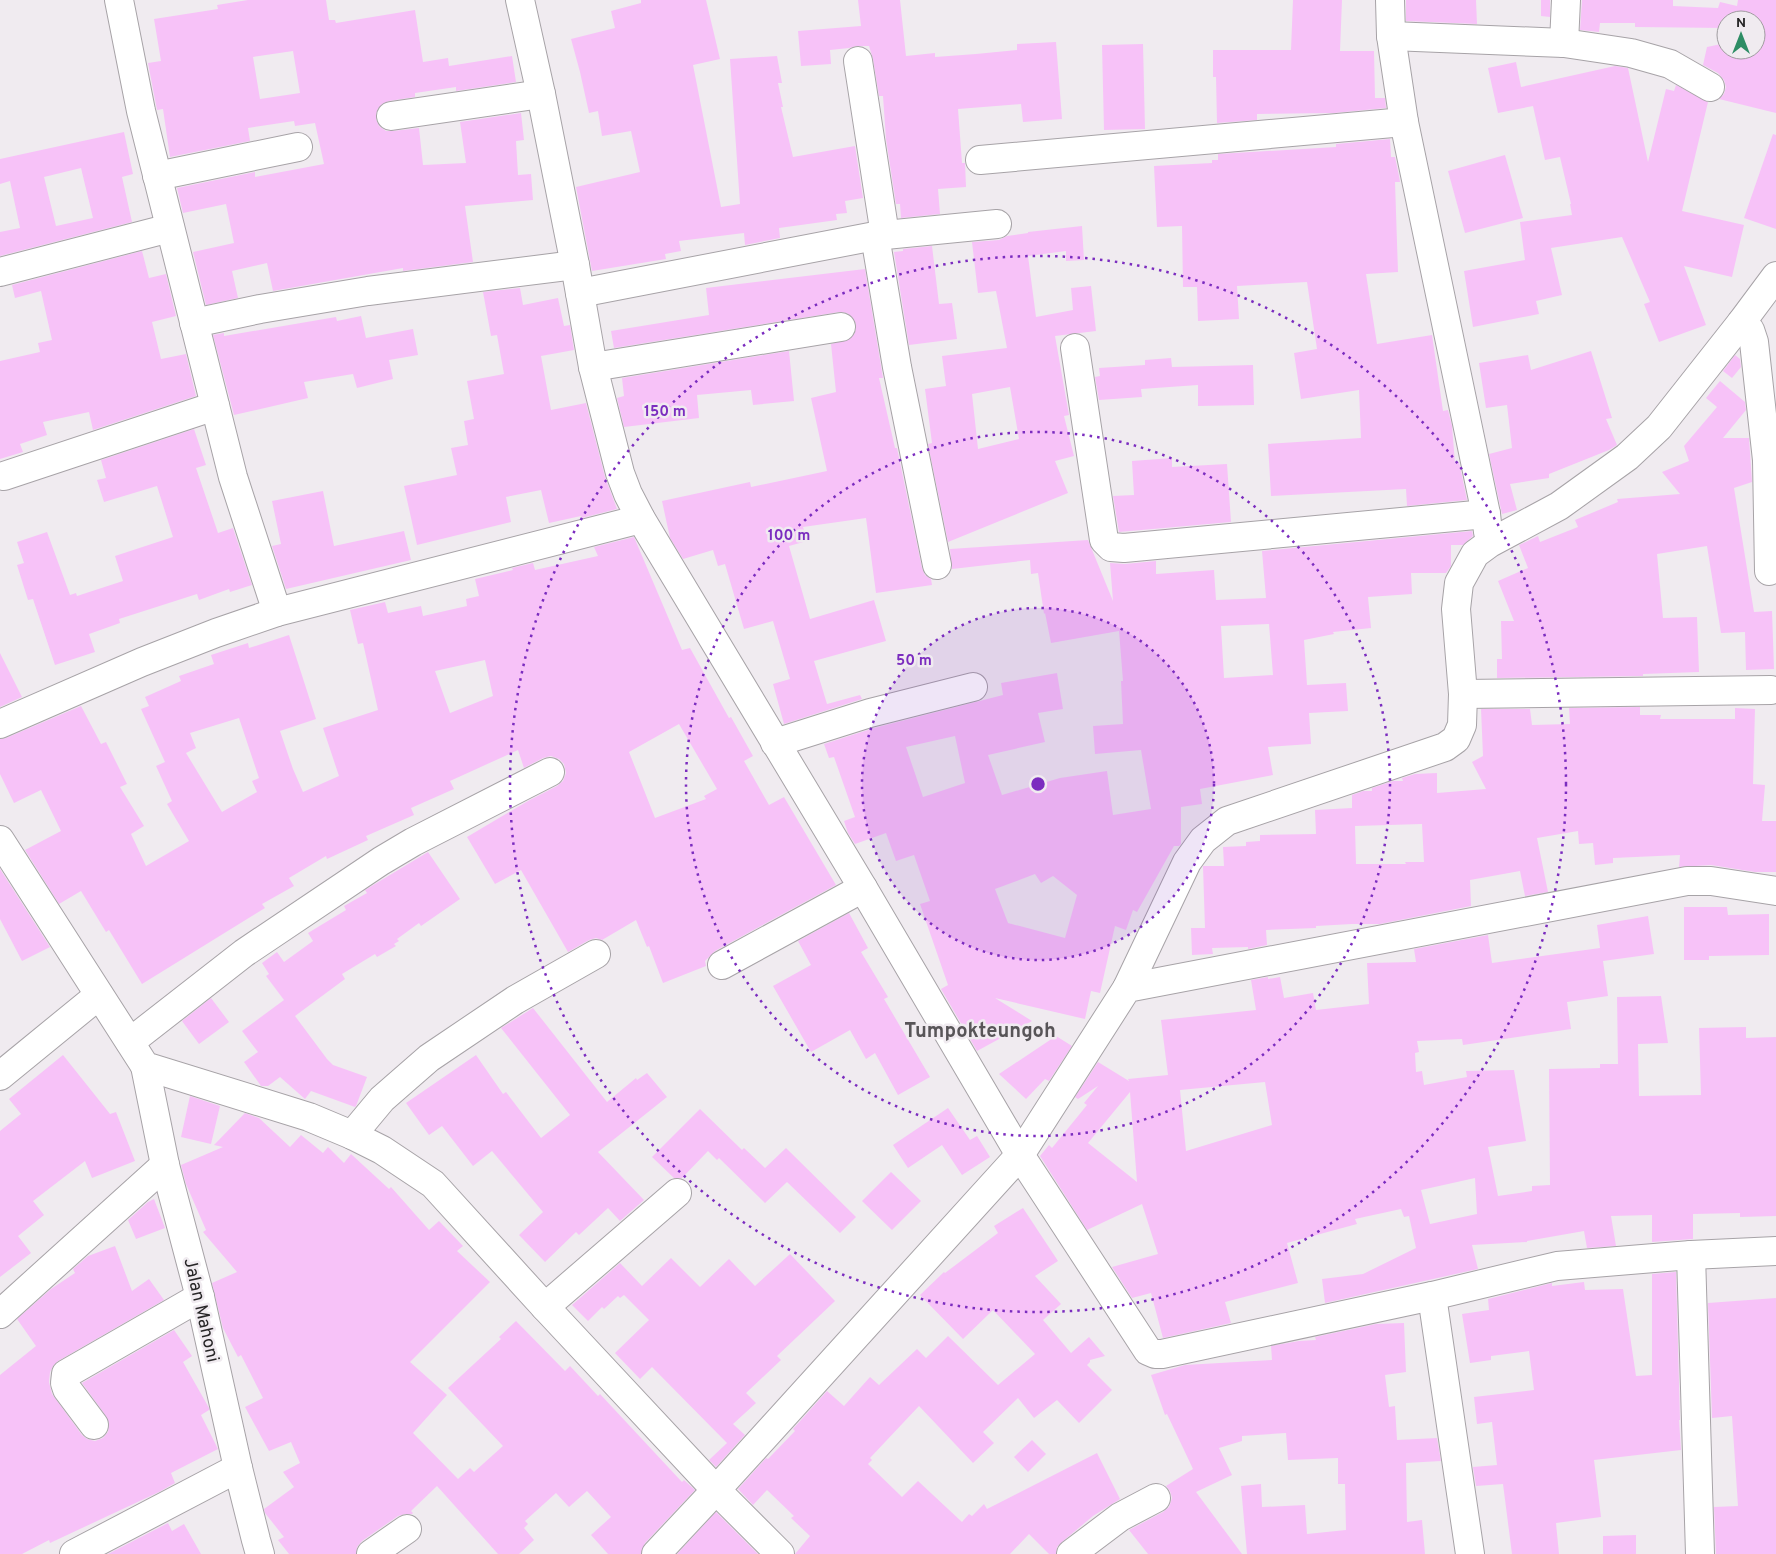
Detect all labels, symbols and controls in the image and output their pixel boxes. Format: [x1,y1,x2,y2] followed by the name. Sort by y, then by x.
[1716,10,1766,60] north arrow
[1736,15,1746,32] text: N
[644,403,686,422] text: 150 m
[768,527,810,546] text: 100 m
[896,652,932,671] text: 50 m
[1029,775,1047,793] centre of rings
[904,1019,1056,1045] district label: Tumpokteungoh
[177,1256,224,1365] street label: Jalan Mahoni

